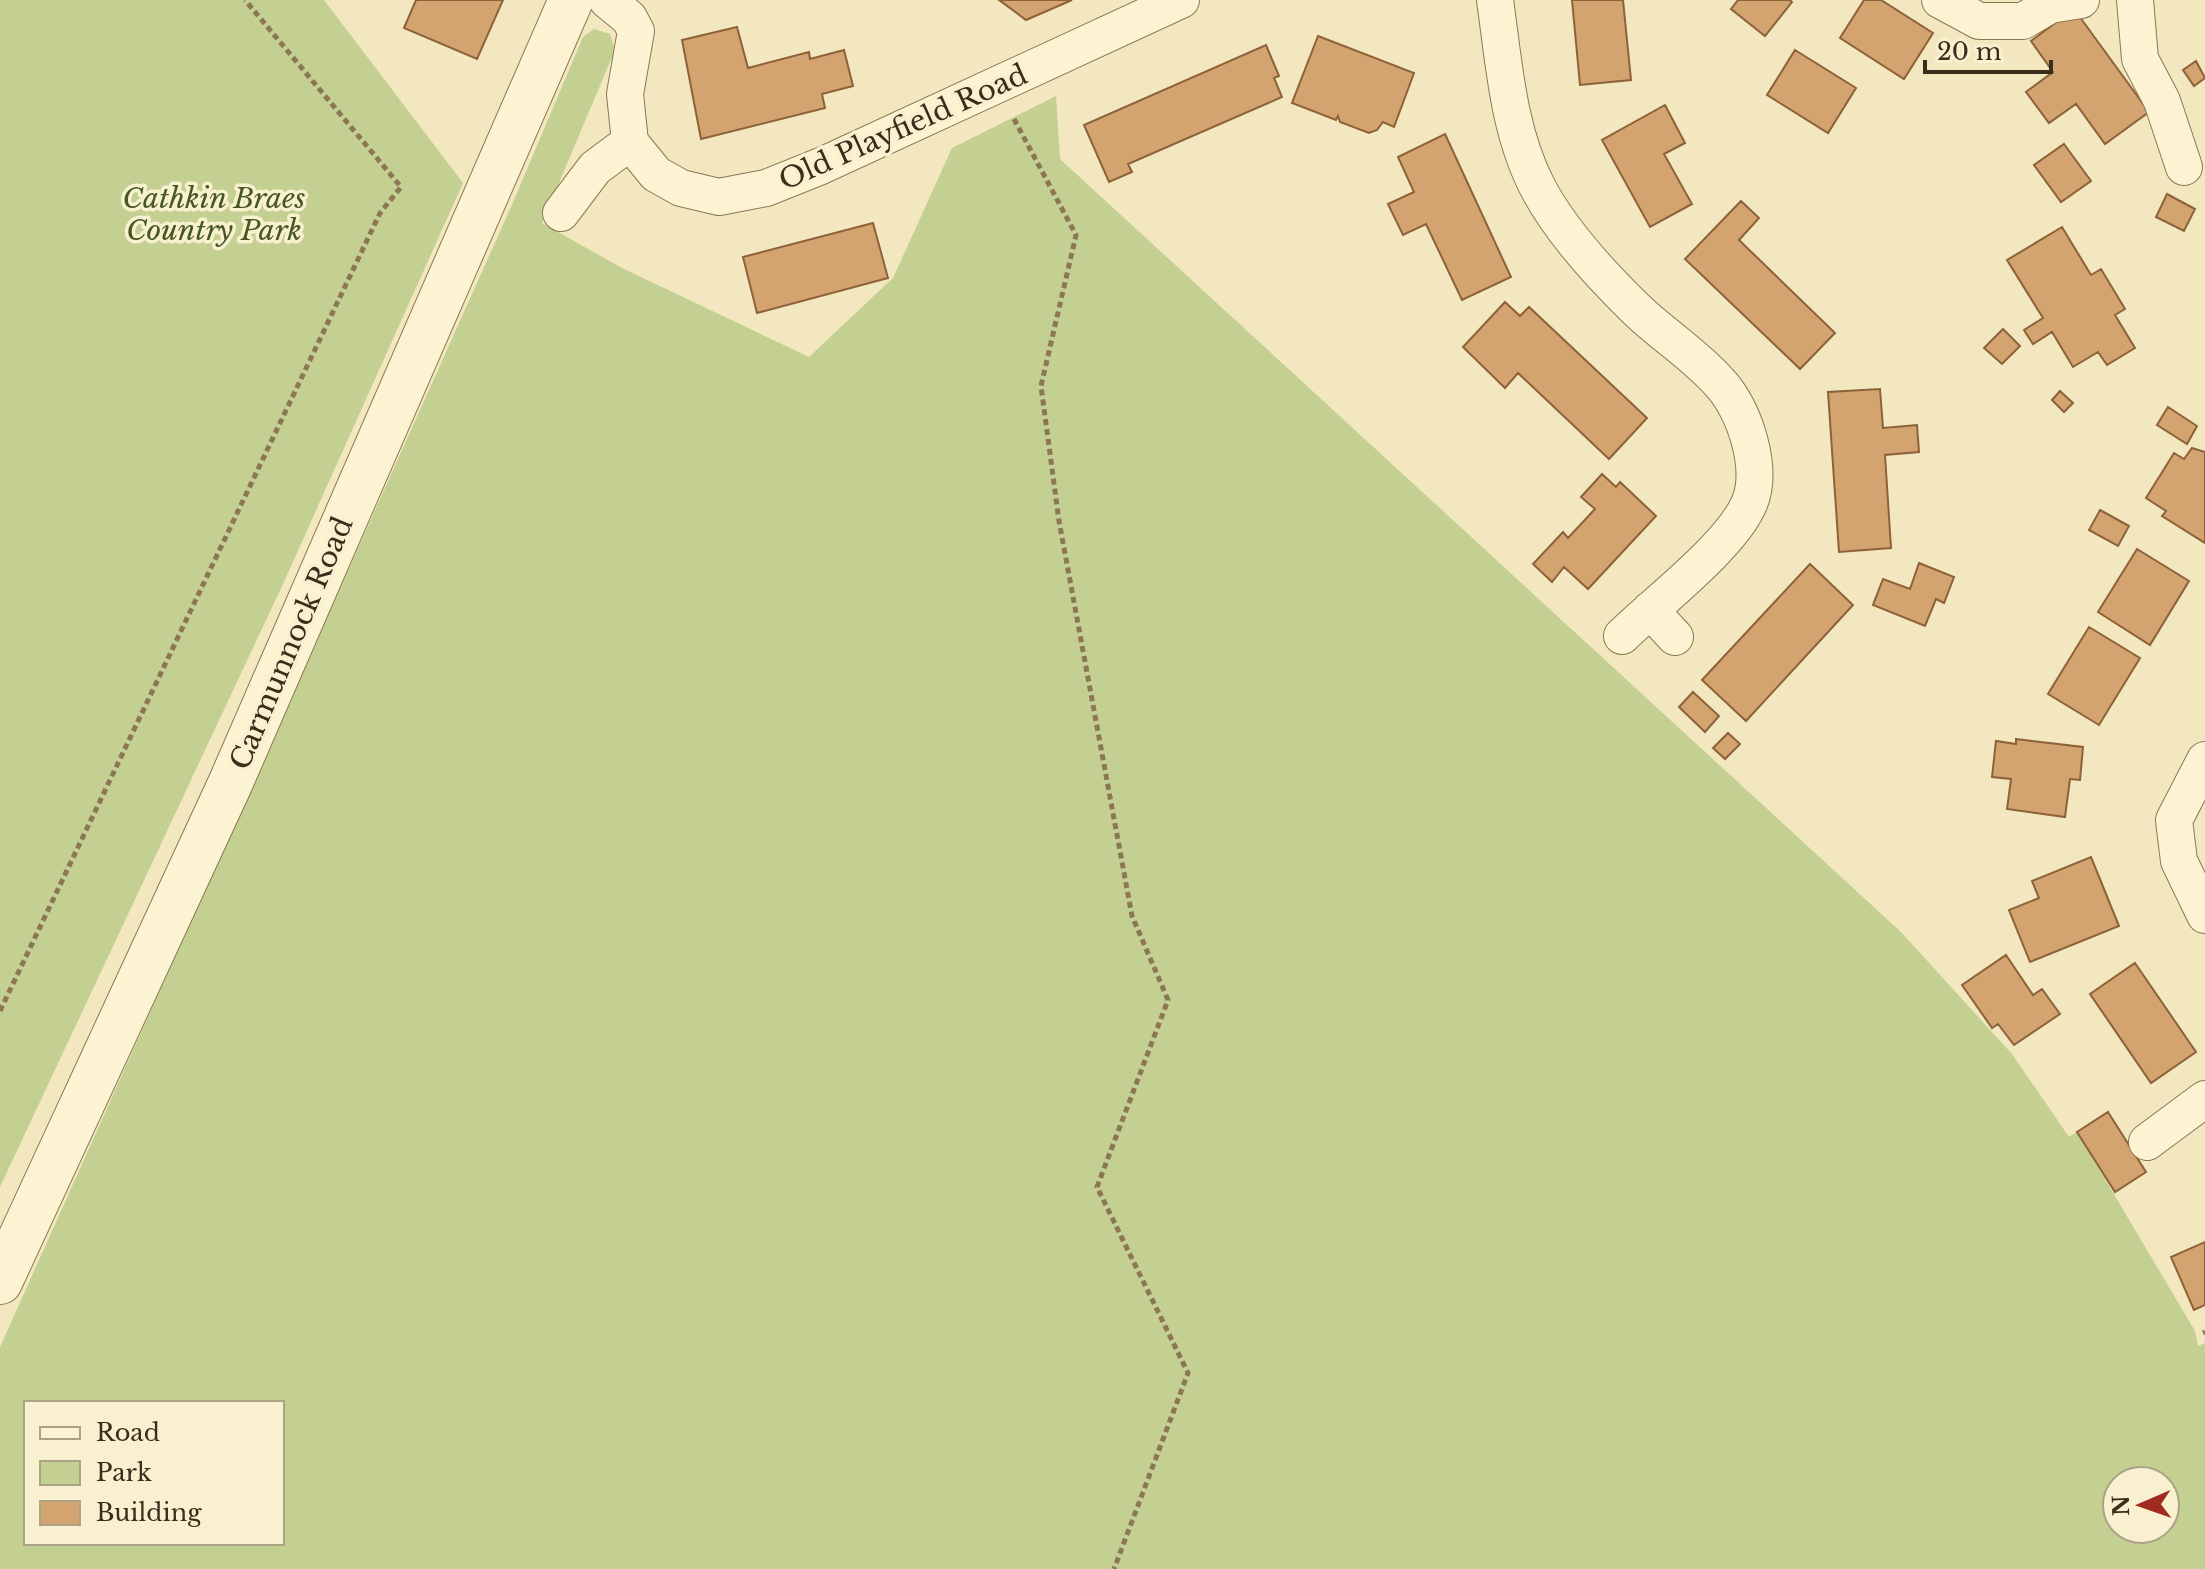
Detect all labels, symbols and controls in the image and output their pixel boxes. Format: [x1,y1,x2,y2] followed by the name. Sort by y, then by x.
[1925,24,2051,74] scale bar
[1937,37,2002,66] text: 20 m
[774,57,1033,198] street label: Old Playfield Road
[123,181,305,248] park label: Cathkin Braes Country Park
[222,511,361,775] street label: Carmunnock Road
[24,1401,284,1545] legend
[96,1418,160,1447] text: Road
[96,1458,152,1487] text: Park
[2101,1465,2181,1545] north arrow
[2108,1495,2135,1516] text: N
[96,1498,202,1527] text: Building

